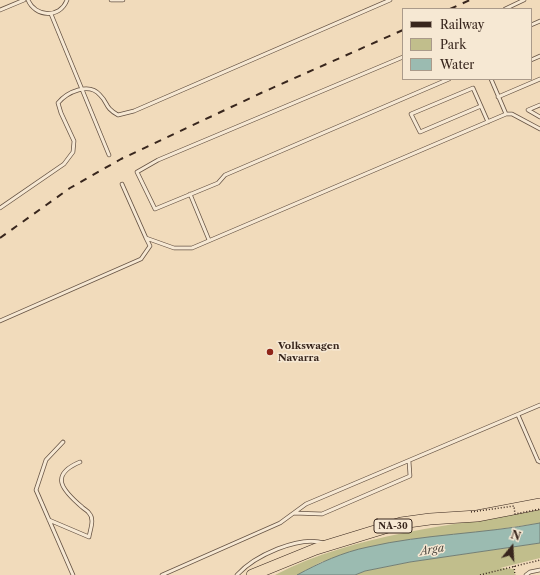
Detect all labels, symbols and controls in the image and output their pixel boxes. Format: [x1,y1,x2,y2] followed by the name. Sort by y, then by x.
[402,8,532,80] legend
[440,17,485,32] text: Railway
[440,37,466,52] text: Park
[440,57,474,72] text: Water
[278,340,339,364] place label: Volkswagen Navarra
[265,347,275,357] marker: Volkswagen Navarra
[374,519,412,533] road number: NA-30
[492,527,532,567] north arrow
[509,527,522,544] text: N
[419,541,445,559] water label: Arga

